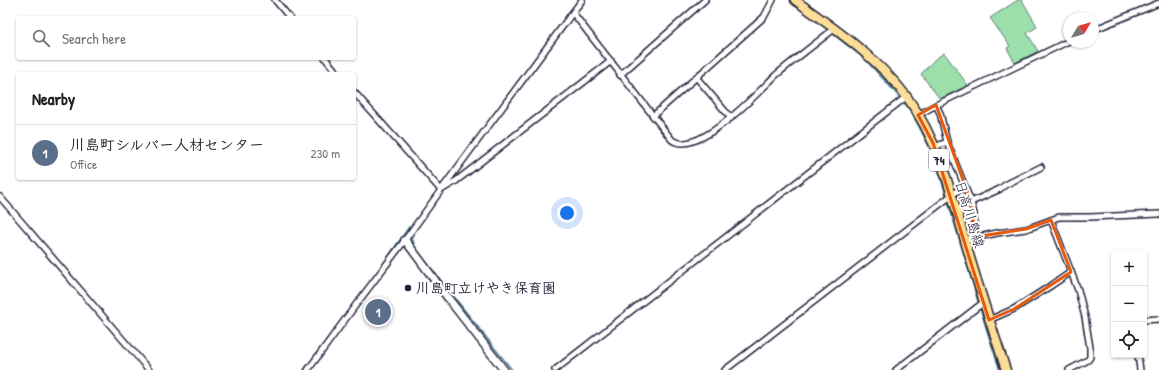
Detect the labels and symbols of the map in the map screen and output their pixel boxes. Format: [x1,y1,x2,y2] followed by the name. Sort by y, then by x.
[1063,12,1099,48] north arrow
[929,149,949,171] road number: 74
[951,178,990,250] street label: 日高川島線
[557,203,577,223] your location
[416,278,556,297] place label: 川島町立けやき保育園
[403,283,413,293] marker: 川島町立けやき保育園
[365,297,391,327] pin: 1

